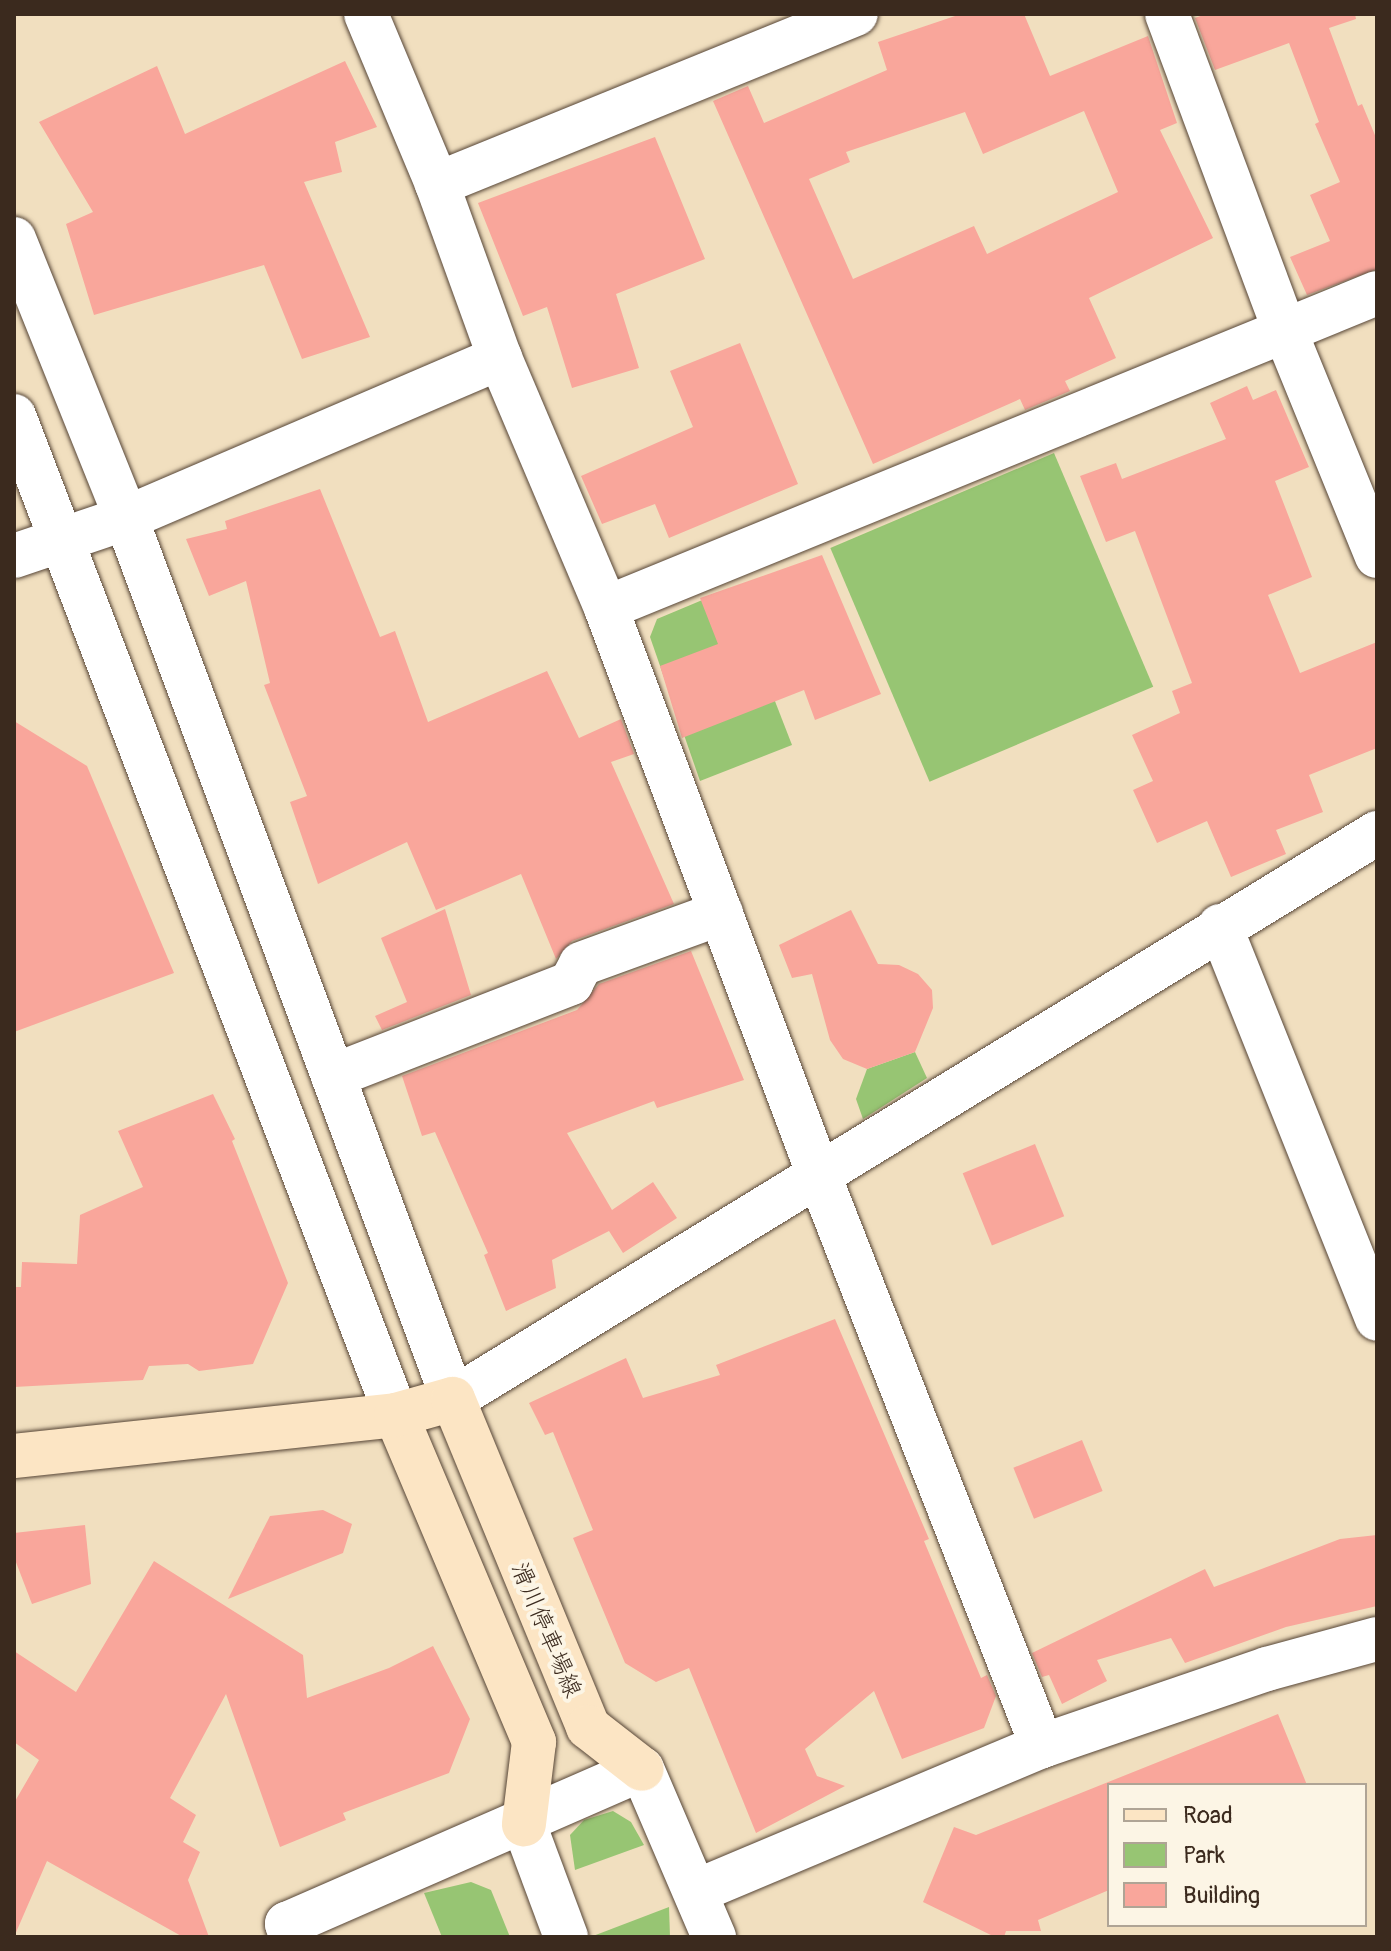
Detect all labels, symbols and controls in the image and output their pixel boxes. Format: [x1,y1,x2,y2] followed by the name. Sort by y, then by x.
[505,1558,587,1702] street label: 滑川停車場線
[1107,1783,1367,1927] legend
[1183,1801,1233,1830] text: Road
[1183,1841,1225,1870] text: Park
[1183,1881,1260,1910] text: Building

